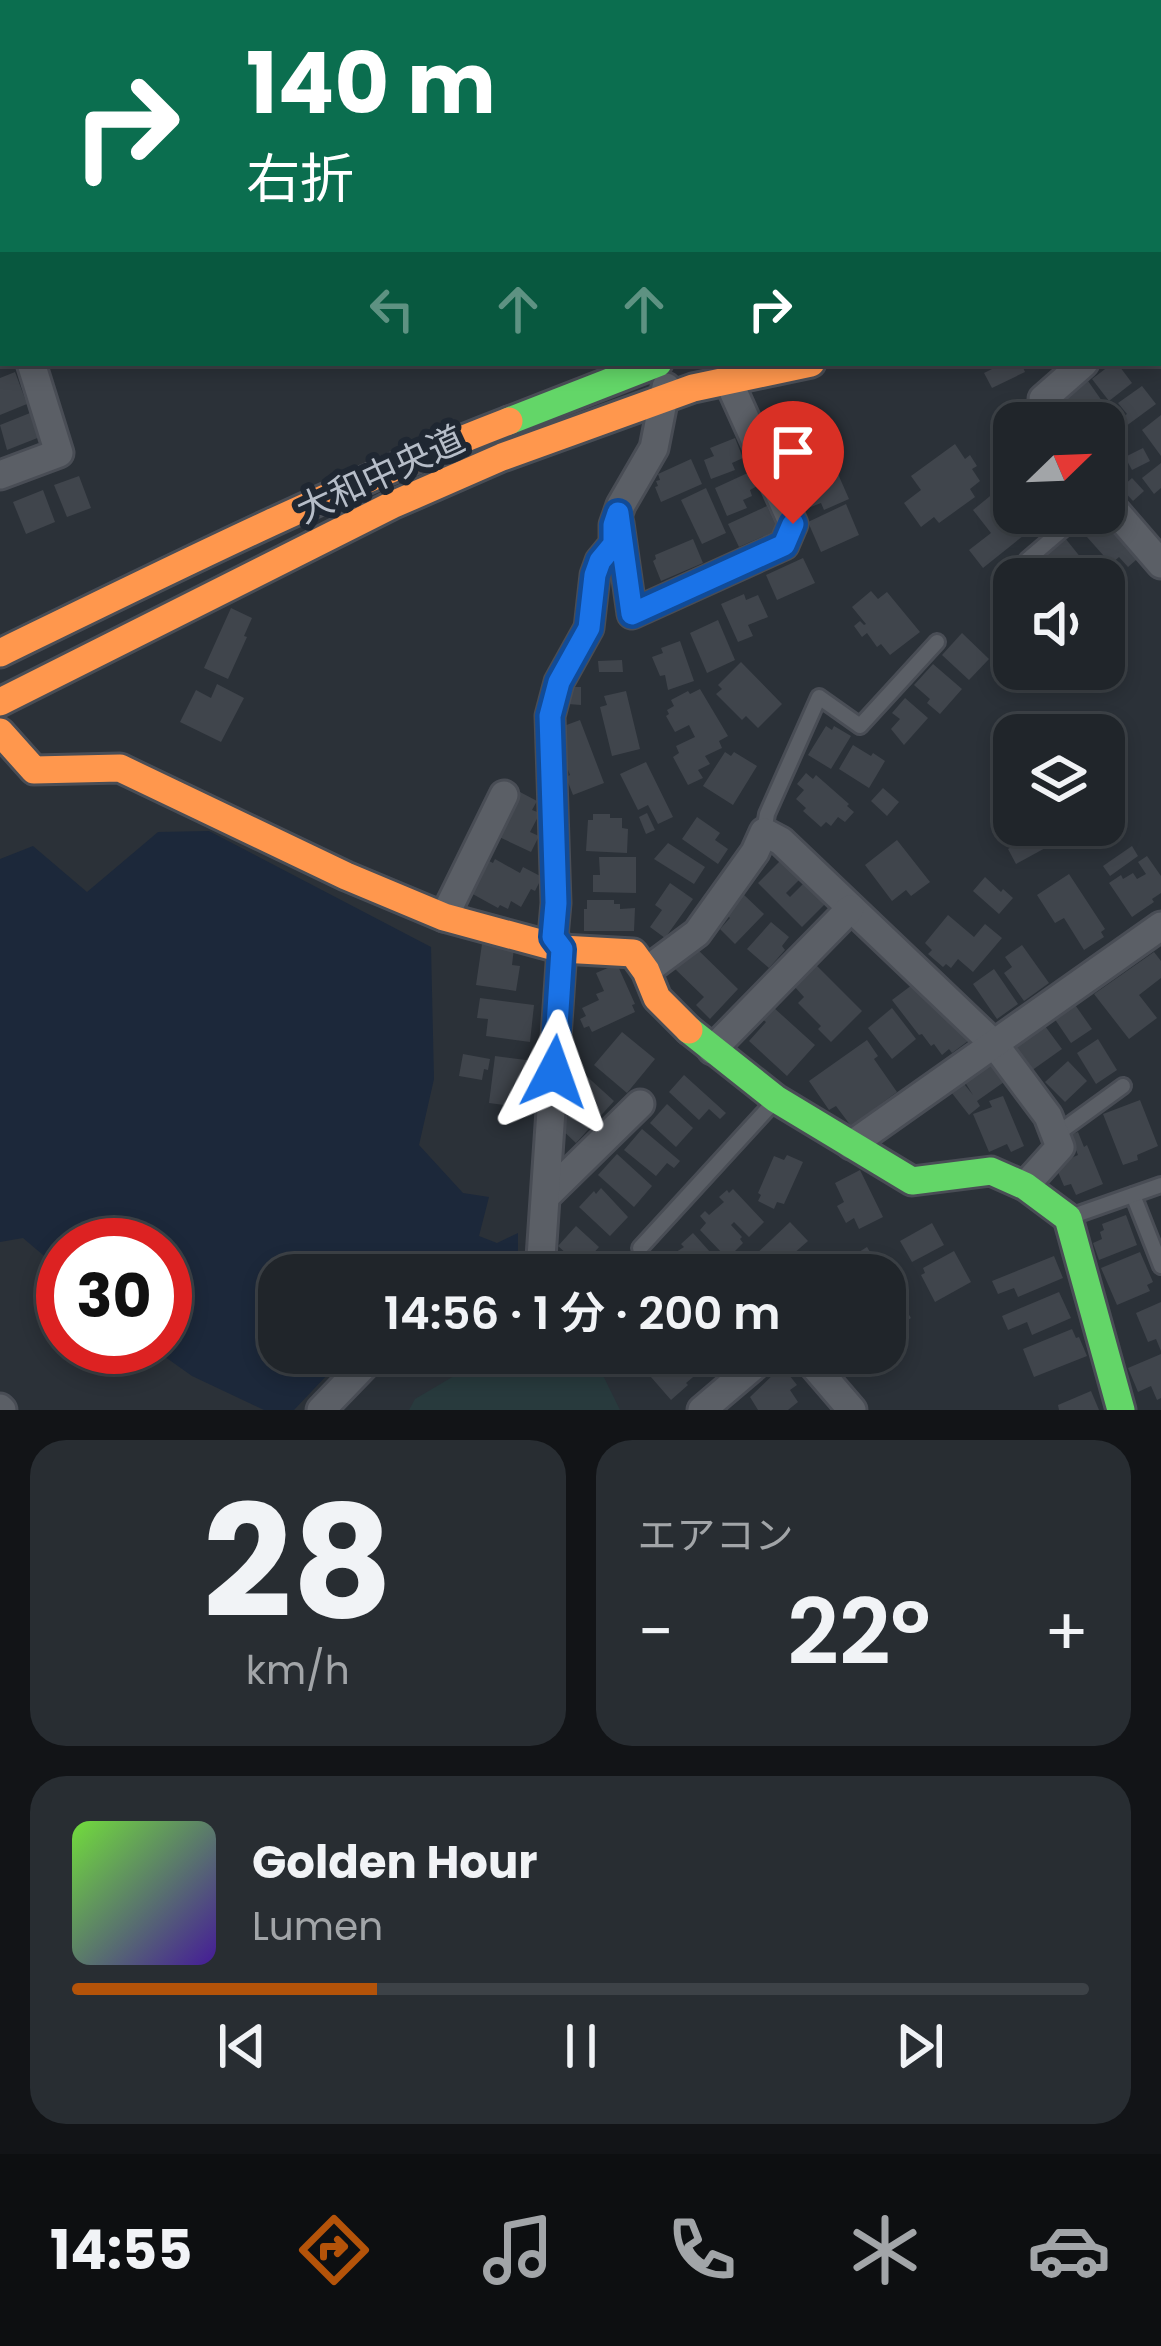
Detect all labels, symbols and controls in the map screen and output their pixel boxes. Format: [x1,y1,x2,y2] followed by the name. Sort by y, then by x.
[246,25,496,142] text: 140 m
[48,48,204,204] icon: right
[246,141,354,217] text: 右折
[359,276,425,342] icon: left
[485,276,551,342] icon: ahead
[611,276,677,342] icon: ahead
[737,276,803,342] icon: right
[742,401,844,524] pin
[993,402,1125,534] north arrow
[993,402,1125,846] map controls
[288,413,473,536] street label: 大和中央道
[760,419,826,485] icon: arrive
[993,558,1125,690] button: sound
[993,714,1125,846] button: layers
[491,1009,617,1135] position arrow
[36,1218,192,1374] speed limit sign: 30
[384,1282,780,1345] text: 14:56 · 1 分 · 200 m
[203,1453,393,1672] text: 28
[638,1508,794,1563] text: エアコン
[787,1569,931,1696] text: 22°
[638,1586,674,1678] text: −
[1044,1586,1089,1678] text: +
[246,1643,350,1698] text: km/h
[252,1831,538,1894] text: Golden Hour
[252,1899,383,1954] text: Lumen
[209,2013,275,2079] icon: previous
[548,2013,614,2079] icon: pause
[887,2013,953,2079] icon: next
[292,2208,376,2292] icon: directions
[476,2208,560,2292] icon: music
[660,2208,744,2292] icon: phone
[843,2208,927,2292] icon: climate
[1027,2208,1111,2292] icon: car
[50,2212,192,2288] text: 14:55

